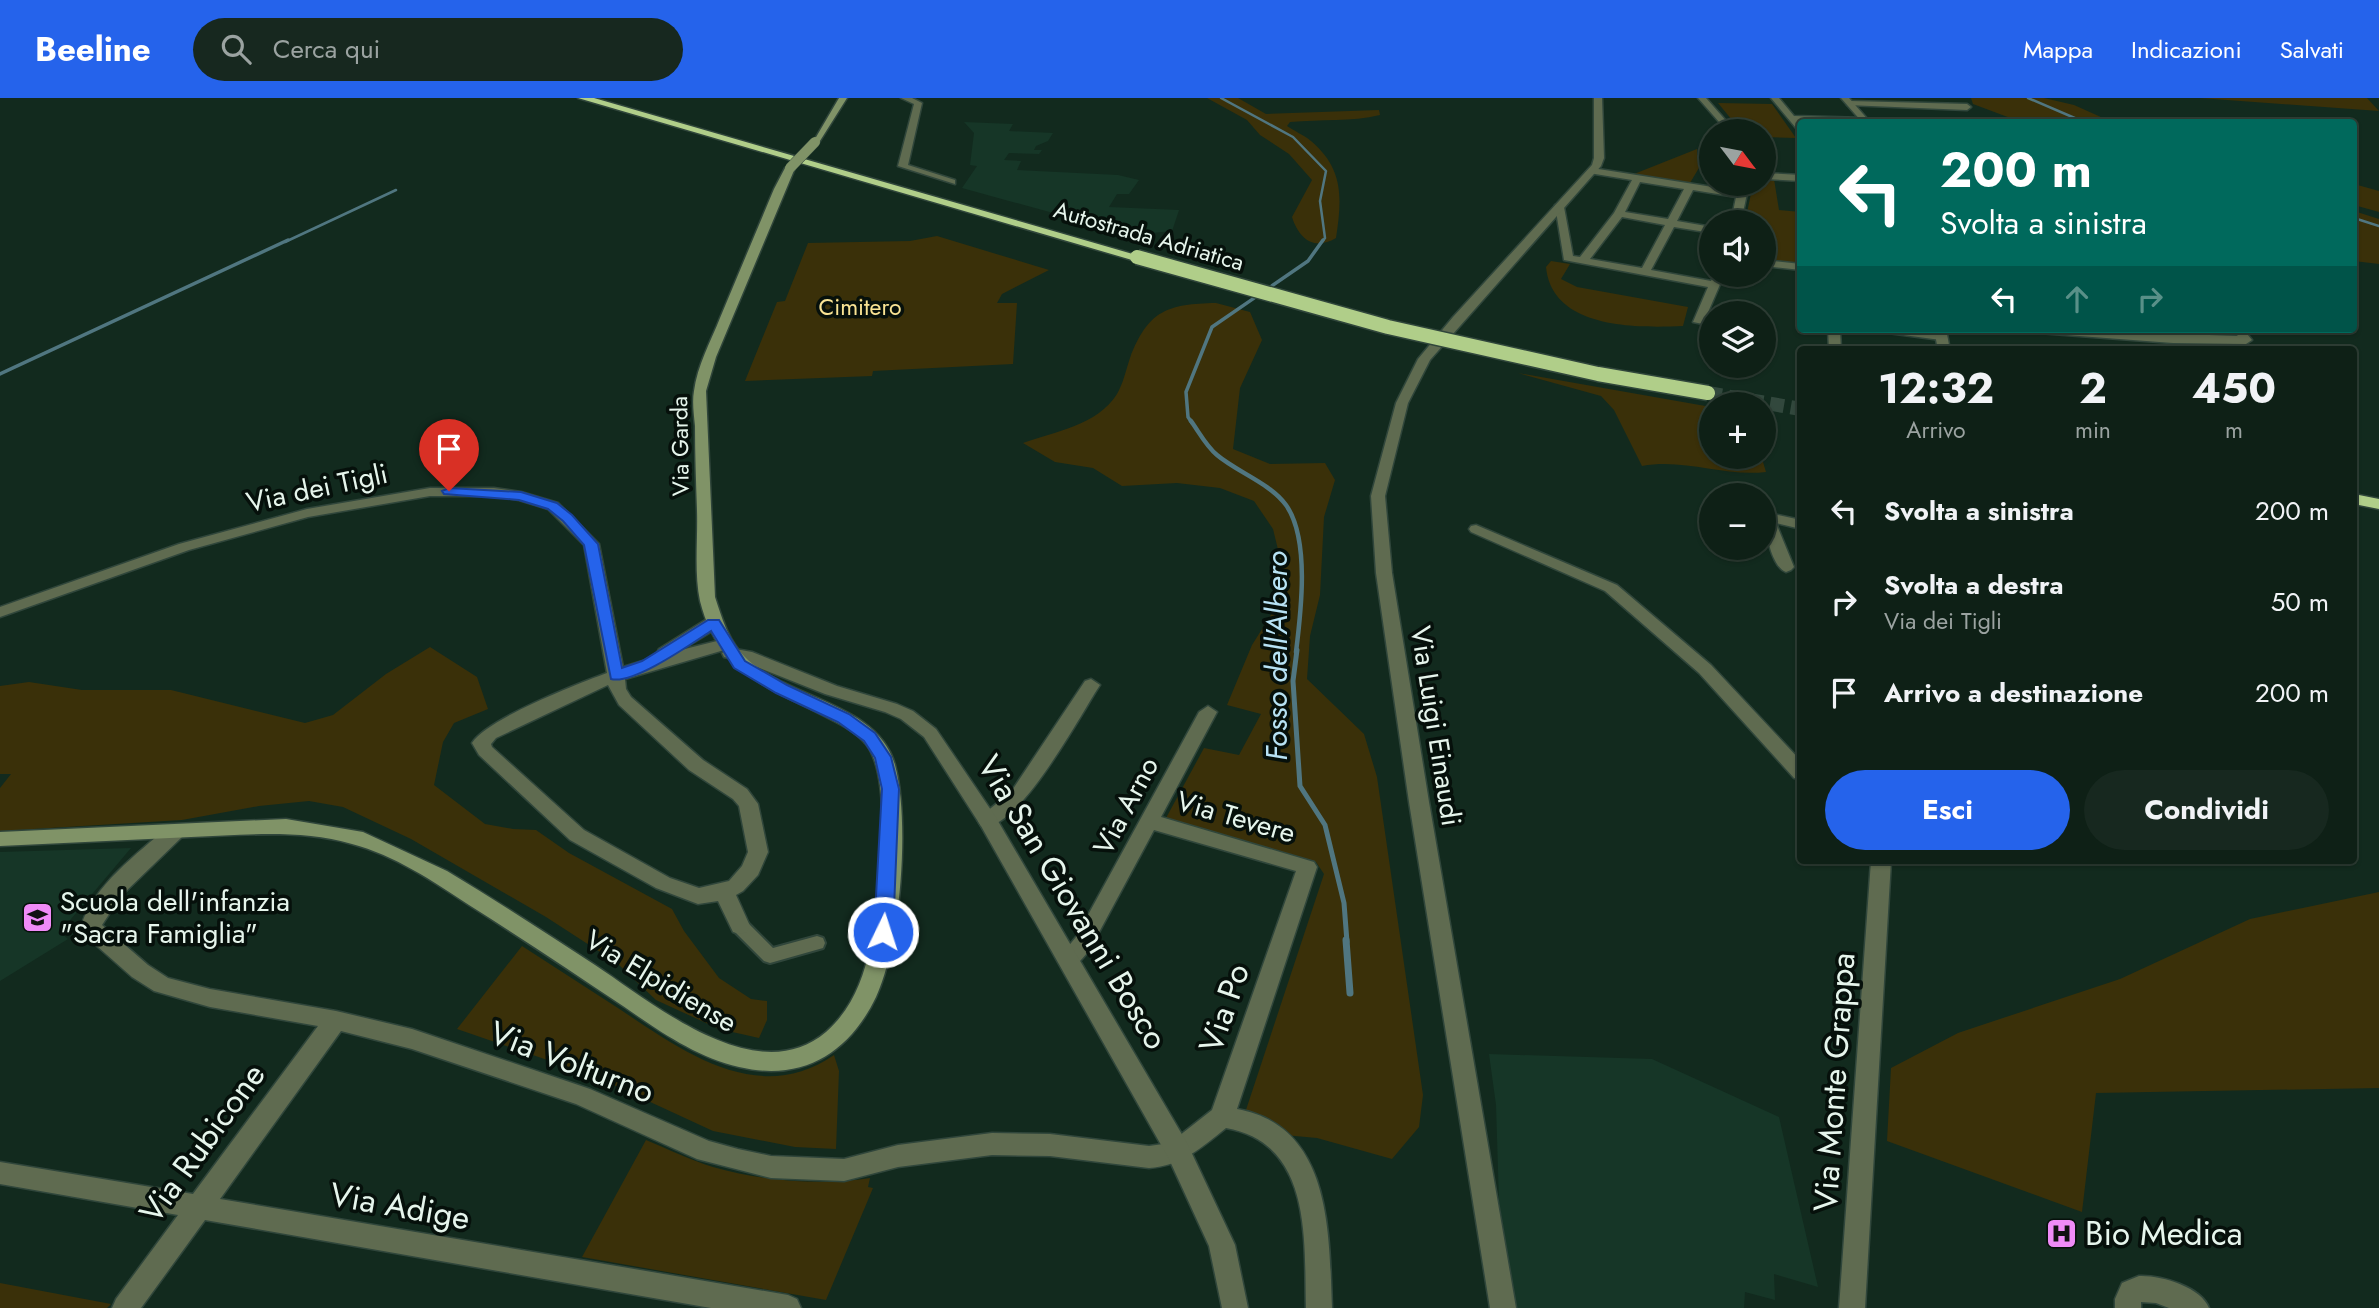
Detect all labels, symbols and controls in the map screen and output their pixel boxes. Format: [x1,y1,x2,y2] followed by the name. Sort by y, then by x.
[193,18,683,81] search box
[35,26,151,73] text: Beeline
[217,30,255,68] icon: search
[273,30,380,68] text: Cerca qui
[2023,32,2093,67] text: Mappa
[2131,32,2242,67] text: Indicazioni
[2280,32,2344,67] text: Salvati
[1699,119,1776,196] north arrow
[1699,119,1776,560] map controls
[1940,135,2092,205] text: 200 m
[1825,147,1916,238] icon: left
[1050,193,1248,279] street label: Autostrada Adriatica
[1940,200,2147,246] text: Svolta a sinistra
[1699,210,1776,287] button: sound
[1985,280,2023,318] icon: left
[2058,280,2096,318] icon: ahead
[2131,280,2169,318] icon: right
[818,290,902,324] park label: Cimitero
[1699,301,1776,378] button: layers
[1878,358,1994,419] text: 12:32
[2079,358,2107,419] text: 2
[2192,358,2276,419] text: 450
[1699,392,1776,469] button: +
[662,396,698,496] street label: Via Garda
[1906,413,1966,447] text: Arrivo
[2075,413,2111,447] text: min
[2225,413,2243,447] text: m
[419,419,479,491] pin
[430,430,468,468] icon: arrive
[242,453,392,523] street label: Via dei Tigli
[1699,483,1776,560] button: −
[1825,492,1863,530] icon: left
[1884,492,2074,530] text: Svolta a sinistra
[2255,492,2329,530] text: 200 m
[1255,551,1298,761] water label: Fosso dell'Albero
[1884,566,2064,604] text: Svolta a destra
[1825,583,1863,621] icon: right
[2271,583,2329,621] text: 50 m
[1884,604,2002,638] text: Via dei Tigli
[1400,623,1472,829] street label: Via Luigi Einaudi
[1825,674,1863,712] icon: arrive
[1884,674,2143,712] text: Arrivo a destinazione
[2255,674,2329,712] text: 200 m
[966,746,1180,1058] street label: Via San Giovanni Bosco
[1083,750,1169,862] street label: Via Arno
[1825,770,2070,850] button: Esci
[2084,770,2329,850] button: Condividi
[1172,781,1300,853] street label: Via Tevere
[60,881,290,954] place label: Scuola dell'infanzia "Sacra Famiglia"
[846,895,920,969] position arrow
[20,900,54,934] school or university icon: Scuola dell'infanzia "Sacra Famiglia"
[577,919,745,1043] street label: Via Elpidiense
[1802,951,1866,1213] street label: Via Monte Grappa
[1187,957,1261,1059] street label: Via Po
[483,1009,661,1115] street label: Via Volturno
[128,1053,276,1233] street label: Via Rubicone
[326,1171,474,1241] street label: Via Adige
[2085,1210,2243,1257] place label: Bio Medica
[2045,1216,2079,1250] hospital icon: Bio Medica

